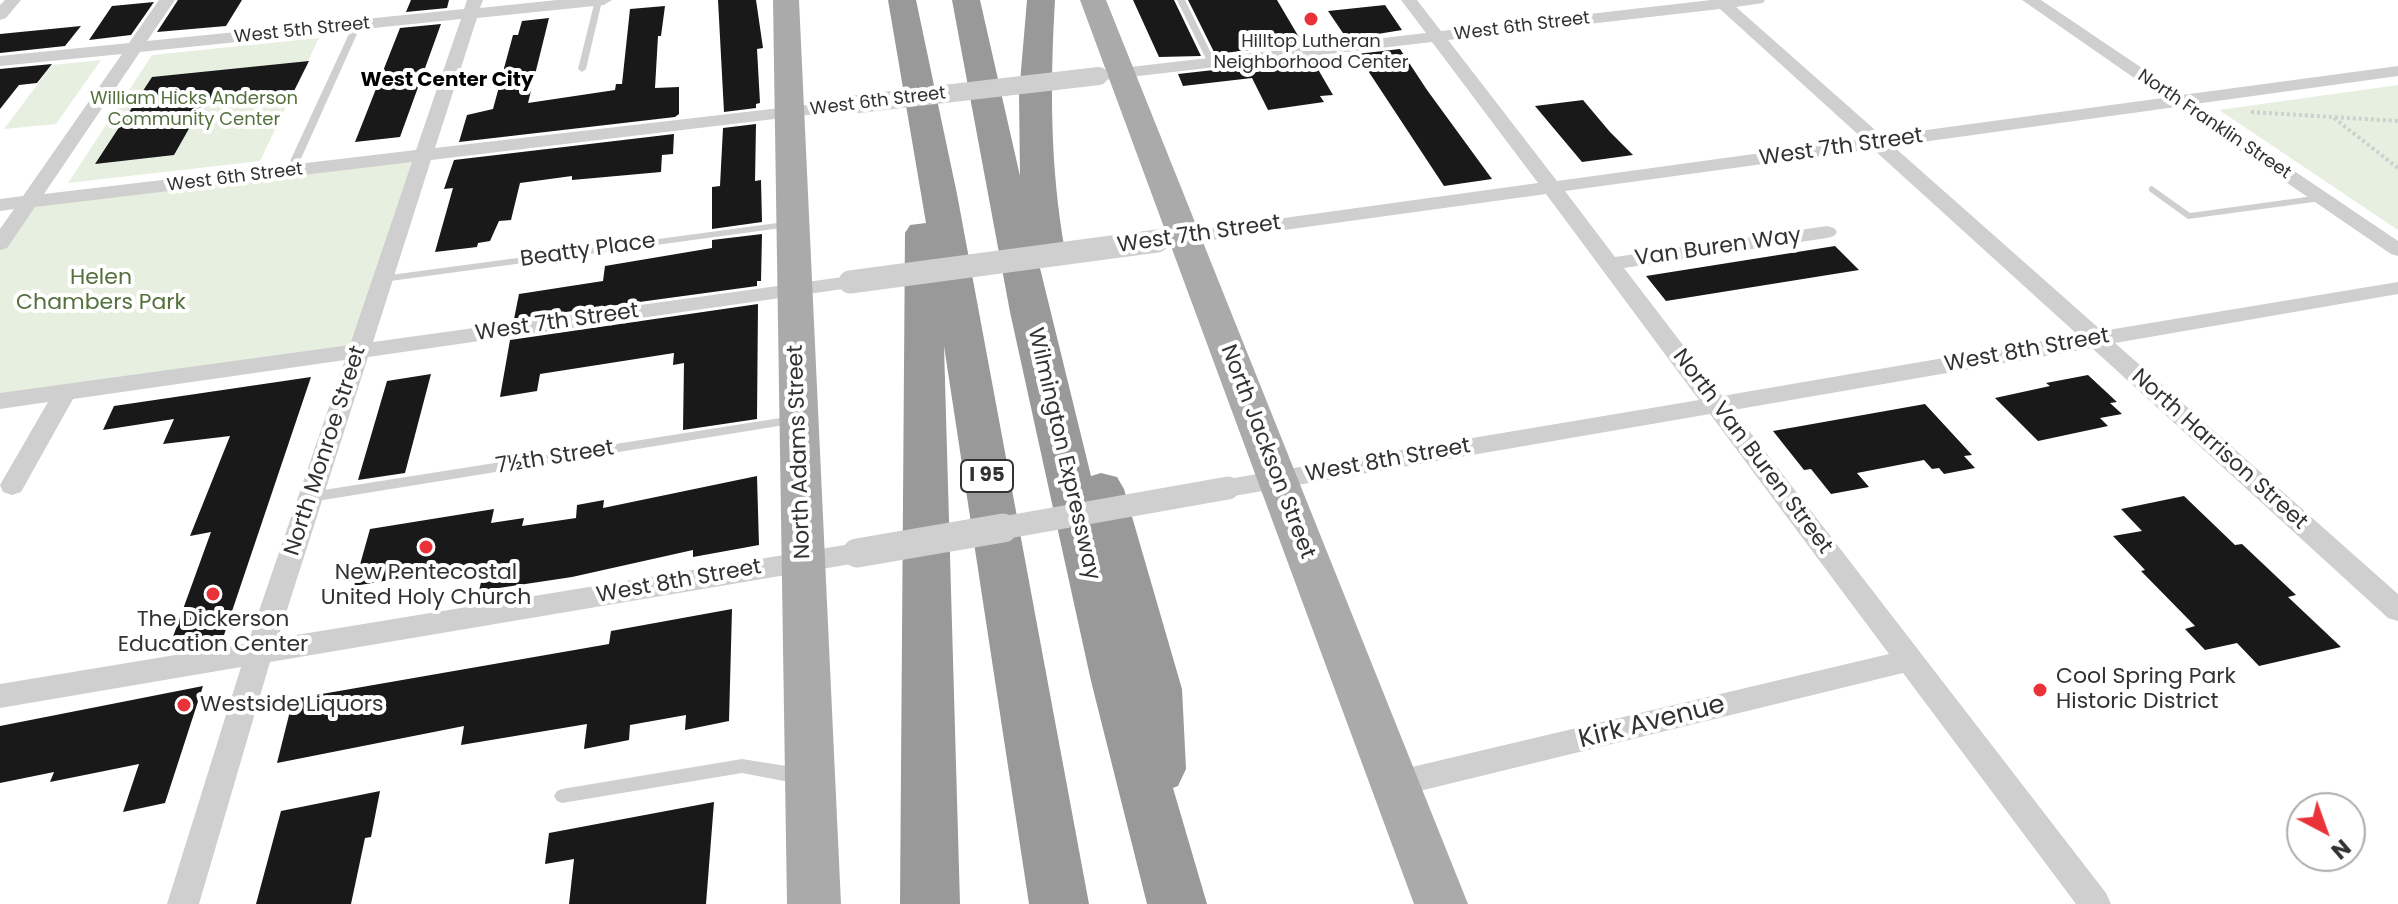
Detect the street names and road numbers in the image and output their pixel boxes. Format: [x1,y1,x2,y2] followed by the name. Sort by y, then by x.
[1453,8,1591,46] street label: West 6th Street
[233,13,371,49] street label: West 5th Street
[2133,66,2295,184] street label: North Franklin Street
[809,83,947,121] street label: West 6th Street
[1758,123,1924,173] street label: West 7th Street
[166,159,304,197] street label: West 6th Street
[1116,210,1282,260] street label: West 7th Street
[1633,223,1803,273] street label: Van Buren Way
[519,228,657,274] street label: Beatty Place
[474,298,640,348] street label: West 7th Street
[1943,324,2111,378] street label: West 8th Street
[1021,325,1105,583] street label: Wilmington Expressway
[1214,341,1320,563] street label: North Jackson Street
[280,343,372,559] street label: North Monroe Street
[783,344,817,560] street label: North Adams Street
[1666,345,1838,559] street label: North Van Buren Street
[2126,364,2312,536] street label: North Harrison Street
[1304,434,1472,488] street label: West 8th Street
[494,436,616,480] street label: 7½th Street
[961,460,1013,492] road number: I 95
[595,555,763,609] street label: West 8th Street
[1576,690,1728,756] street label: Kirk Avenue

